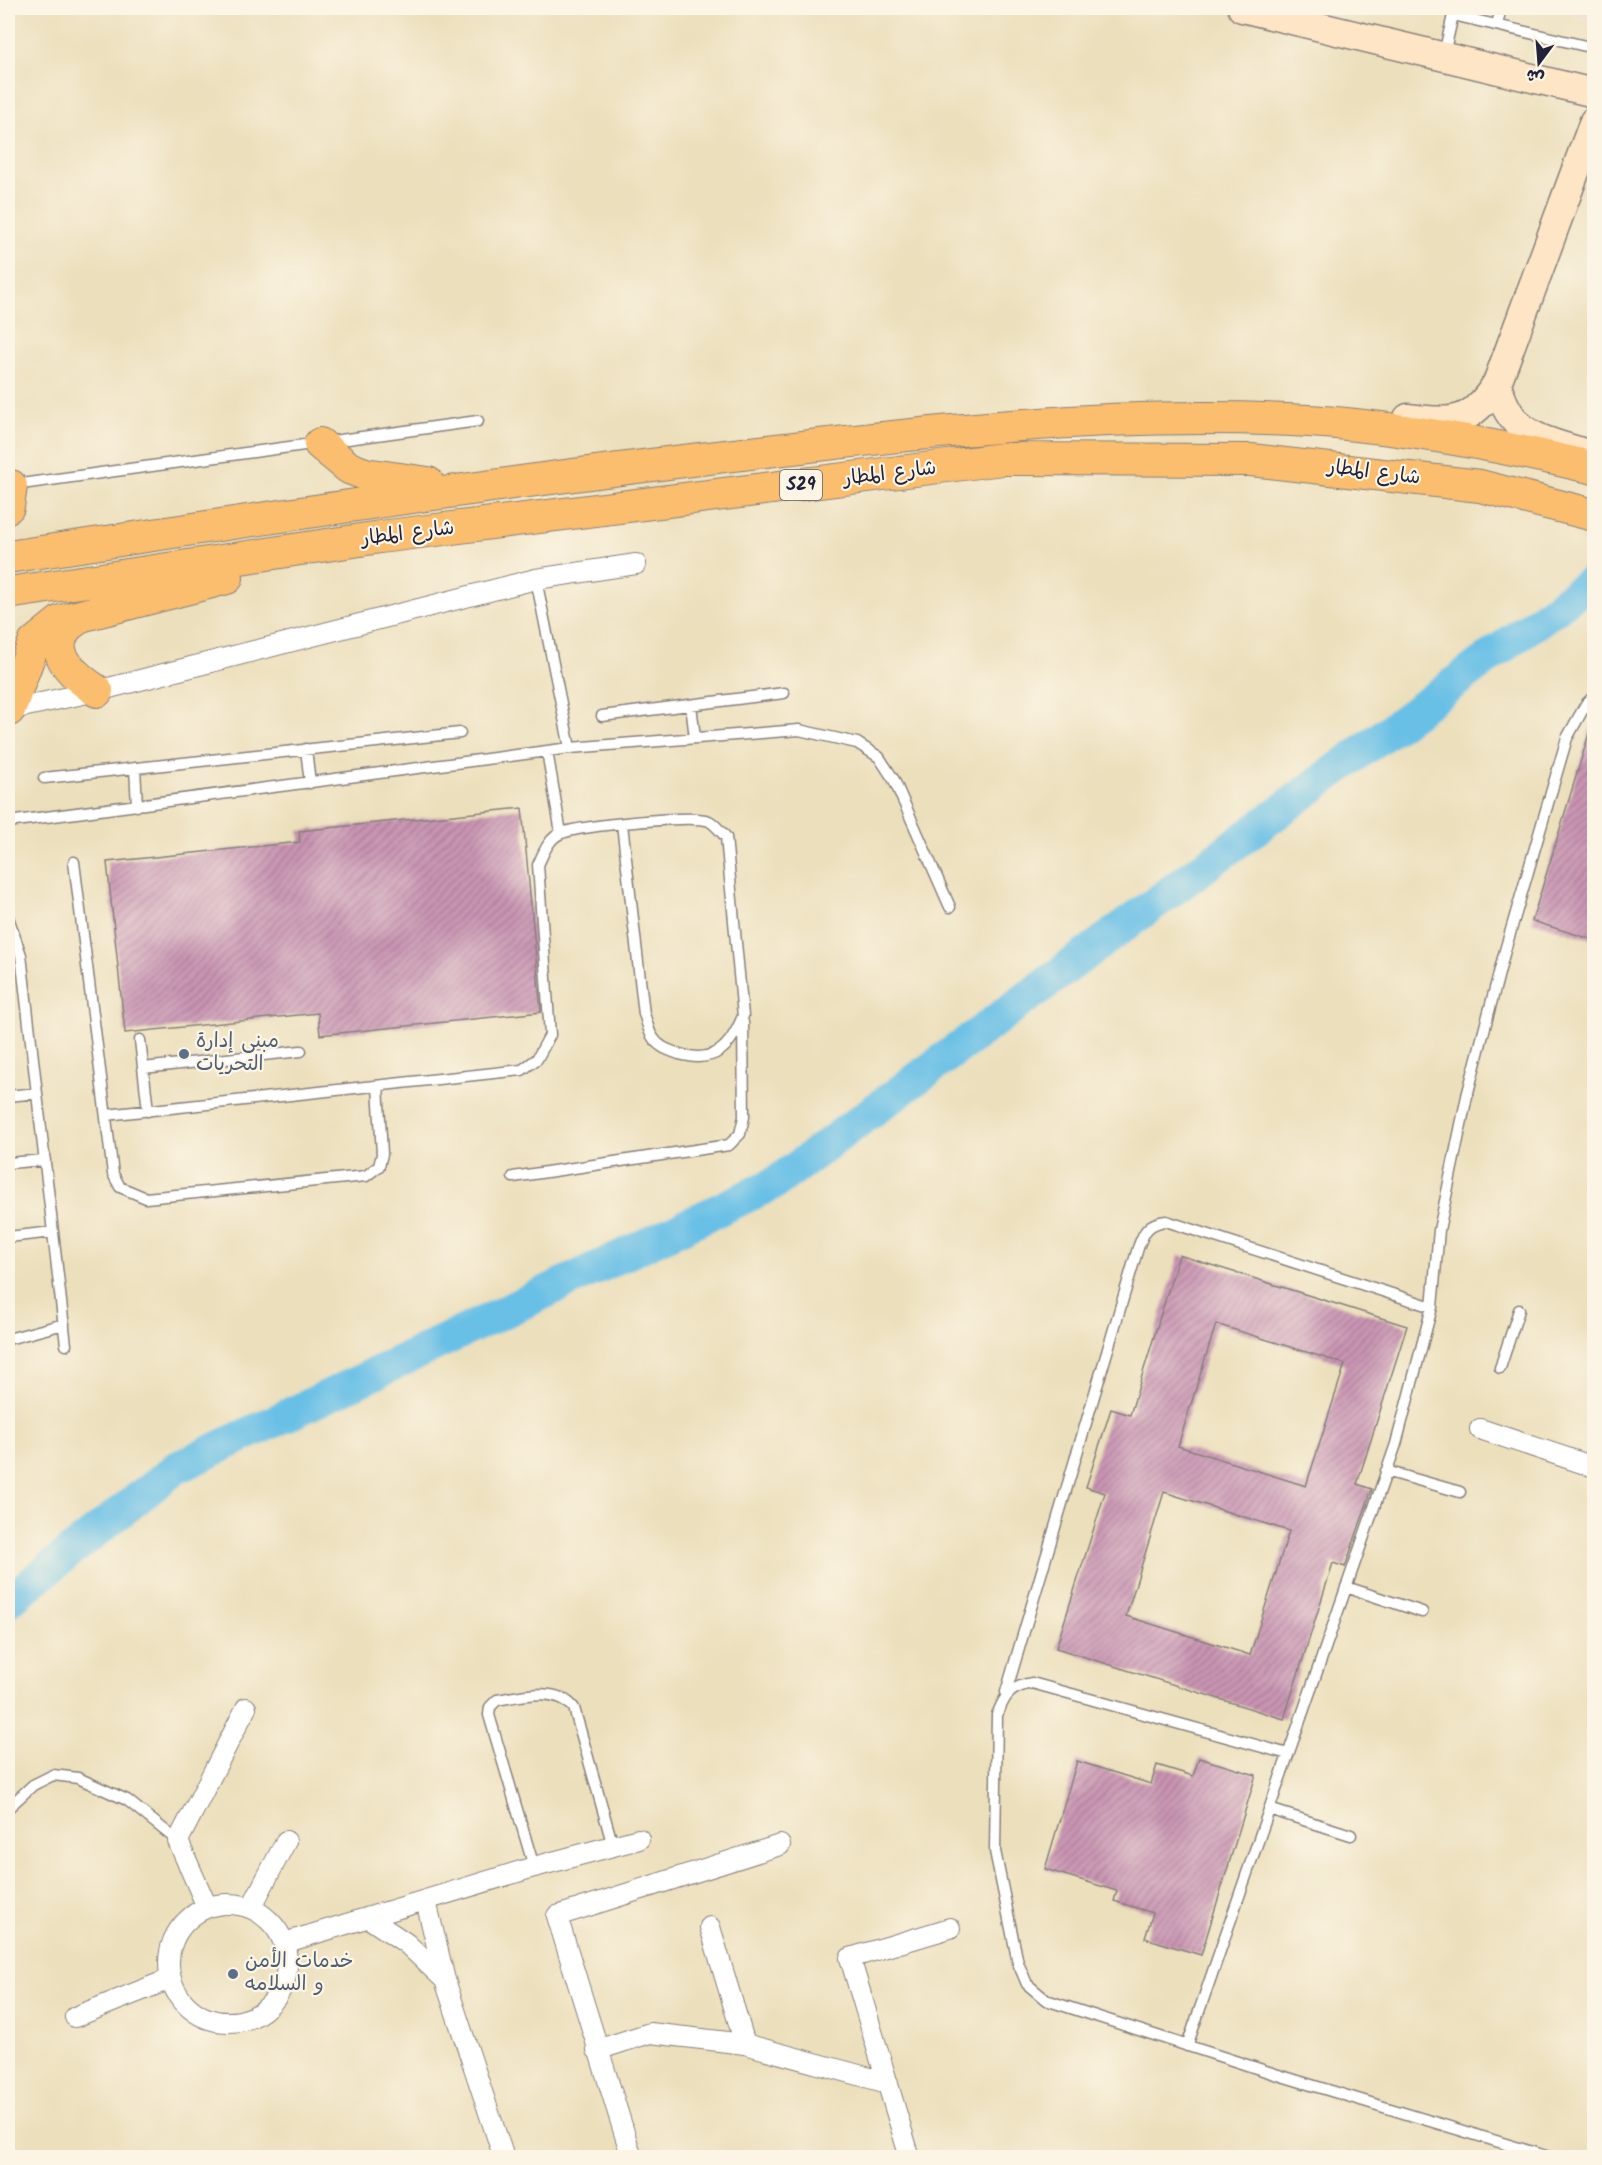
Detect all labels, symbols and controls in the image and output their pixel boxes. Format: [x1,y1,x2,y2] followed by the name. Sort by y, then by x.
[1509,33,1569,93] north arrow
[1523,62,1547,90] text: ش
[1324,451,1422,495] street label: شارع المطار
[840,452,938,496] street label: شارع المطار
[780,470,822,500] road number: S29
[358,512,456,556] street label: شارع المطار
[196,1026,279,1081] place label: مبنى إدارة التحريات
[177,1047,191,1061] marker: مبنى إدارة التحريات
[245,1946,354,2001] place label: خدمات الأمن و السلامه
[226,1967,240,1981] marker: خدمات الأمن و السلامه

